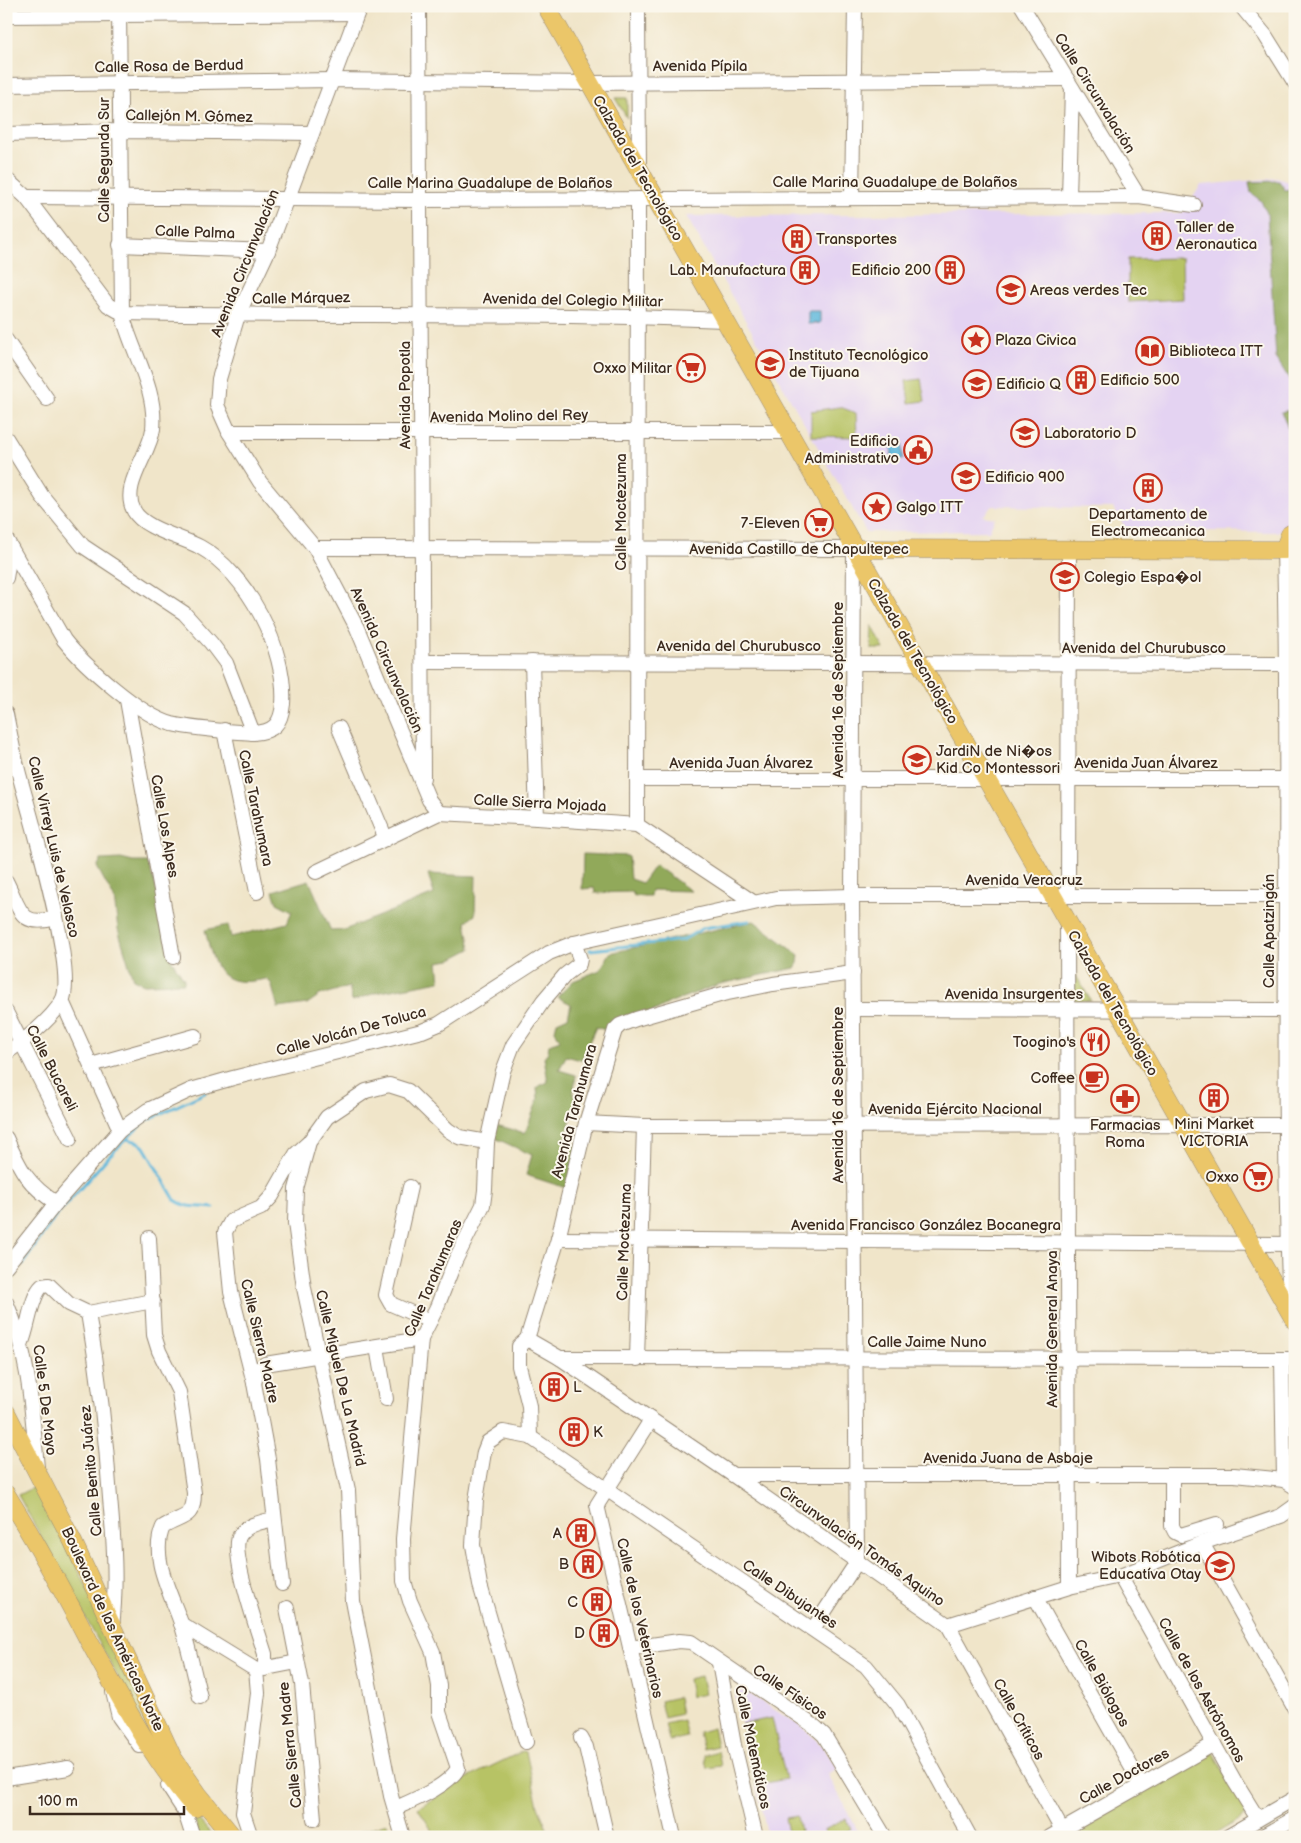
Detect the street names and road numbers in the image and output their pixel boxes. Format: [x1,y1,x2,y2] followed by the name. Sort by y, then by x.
[1050,29,1139,157] street label: Calle Circunvalación
[94,56,244,77] street label: Calle Rosa de Berdud
[653,57,747,76] street label: Avenida Pípila
[588,92,687,245] street label: Calzada del Tecnológico
[95,97,114,223] street label: Calle Segunda Sur
[125,106,254,127] street label: Callejón M. Gómez
[772,173,1018,192] street label: Calle Marina Guadalupe de Bolaños
[367,174,613,193] street label: Calle Marina Guadalupe de Bolaños
[207,187,284,340] street label: Avenida Circunvalación
[155,222,235,243] street label: Calle Palma
[252,288,351,309] street label: Calle Márquez
[483,289,664,312] street label: Avenida del Colegio Militar
[396,341,415,449] street label: Avenida Popotla
[430,406,588,427] street label: Avenida Molino del Rey
[612,453,631,571] street label: Calle Moctezuma
[689,540,909,559] street label: Avenida Castillo de Chapultepec
[863,575,962,728] street label: Calzada del Tecnológico
[346,584,427,736] street label: Avenida Circunvalación
[829,602,848,778] street label: Avenida 16 de Septiembre
[657,637,821,656] street label: Avenida del Churubusco
[1062,639,1226,658] street label: Avenida del Churubusco
[234,748,277,868] street label: Calle Tarahumara
[23,754,84,940] street label: Calle Virrey Luis de Velasco
[669,754,814,773] street label: Avenida Juan Álvarez
[1074,754,1219,773] street label: Avenida Juan Álvarez
[146,773,183,880] street label: Calle Los Alpes
[473,791,607,816] street label: Calle Sierra Mojada
[966,871,1083,890] street label: Avenida Veracruz
[1260,874,1279,988] street label: Calle Apatzingán
[1063,927,1162,1080] street label: Calzada del Tecnológico
[945,985,1084,1004] street label: Avenida Insurgentes
[274,1002,428,1061] street label: Calle Volcán De Toluca
[829,1007,848,1183] street label: Avenida 16 de Septiembre
[22,1022,82,1115] street label: Calle Bucareli
[547,1042,602,1180] street label: Avenida Tarahumara
[868,1100,1042,1119] street label: Avenida Ejército Nacional
[613,1183,636,1301] street label: Calle Moctezuma
[400,1216,467,1340] street label: Calle Tarahumaras
[791,1216,1061,1235] street label: Avenida Francisco González Bocanegra
[1043,1250,1062,1408] street label: Avenida General Anaya
[236,1277,283,1405] street label: Calle Sierra Madre
[311,1288,370,1468] street label: Calle Miguel De La Madrid
[867,1333,987,1352] street label: Calle Jaime Nuno
[28,1344,61,1456] street label: Calle 5 De Mayo
[76,1404,107,1537] street label: Calle Benito Juárez
[923,1449,1093,1468] street label: Avenida Juana de Asbaje
[775,1482,948,1611] street label: Circunvalación Tomás Aquino
[57,1524,168,1734] street label: Boulevard de las Américas Norte
[612,1536,667,1701] street label: Calle de los Veterinarios
[738,1556,841,1634] street label: Calle Dibujantes
[1154,1614,1250,1767] street label: Calle de los Astrónomos
[1070,1636,1134,1731] street label: Calle Biólogos
[749,1660,831,1725] street label: Calle Físicos
[988,1675,1049,1764] street label: Calle Críticos
[274,1681,307,1809] street label: Calle Sierra Madre
[730,1683,775,1811] street label: Calle Matemáticos
[1076,1744,1173,1809] street label: Calle Doctores

